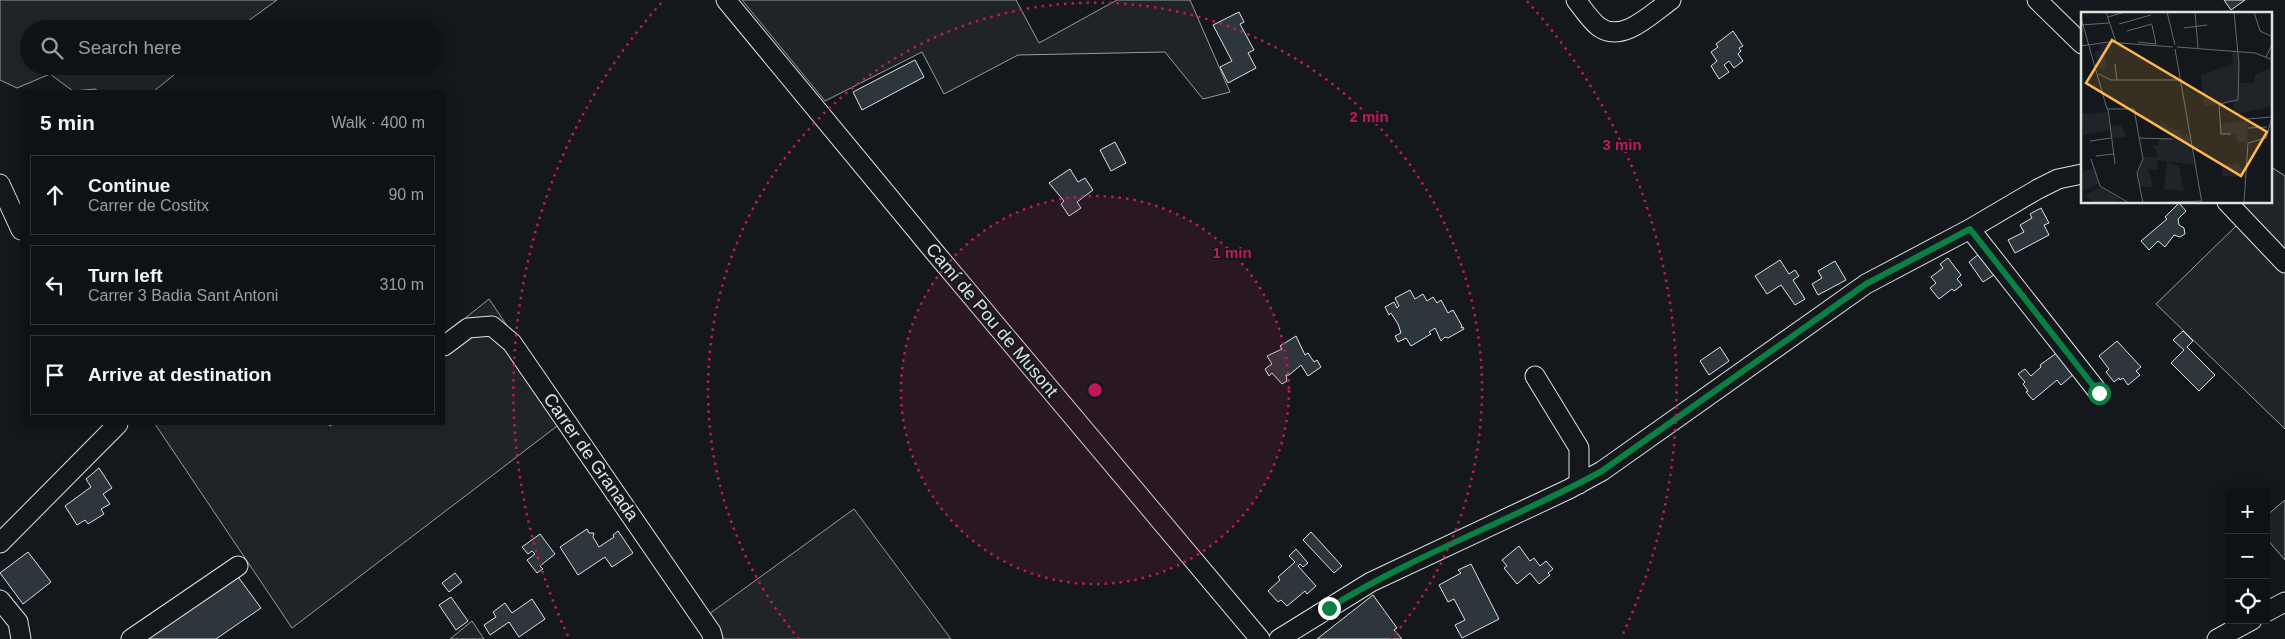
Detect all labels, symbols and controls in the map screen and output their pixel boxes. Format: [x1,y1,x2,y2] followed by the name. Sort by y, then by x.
[2081,12,2272,204] inset map
[20,20,445,75] search box
[38,34,66,62] icon: search
[78,37,182,58] text: Search here
[1349,108,1389,125] text: 2 min
[40,111,95,134] text: 5 min
[331,114,425,131] text: Walk · 400 m
[1602,136,1642,153] text: 3 min
[88,175,170,196] text: Continue
[41,181,69,209] icon: ahead
[388,186,424,203] text: 90 m
[88,197,209,214] text: Carrer de Costitx
[922,239,1062,401] street label: Camí de Pou de Musont
[1212,244,1252,261] text: 1 min
[88,265,163,286] text: Turn left
[41,271,69,299] icon: left
[380,276,424,293] text: 310 m
[88,287,278,304] text: Carrer 3 Badia Sant Antoni
[41,361,69,389] icon: arrive
[88,364,272,385] text: Arrive at destination
[1086,381,1104,399] centre of rings
[2088,382,2111,405] route start
[539,389,643,525] street label: Carrer de Granada
[2225,489,2270,624] map controls
[2225,489,2270,534] button: +
[2225,534,2270,579] button: −
[2225,579,2270,624] button: locate
[1318,597,1341,620] route end

